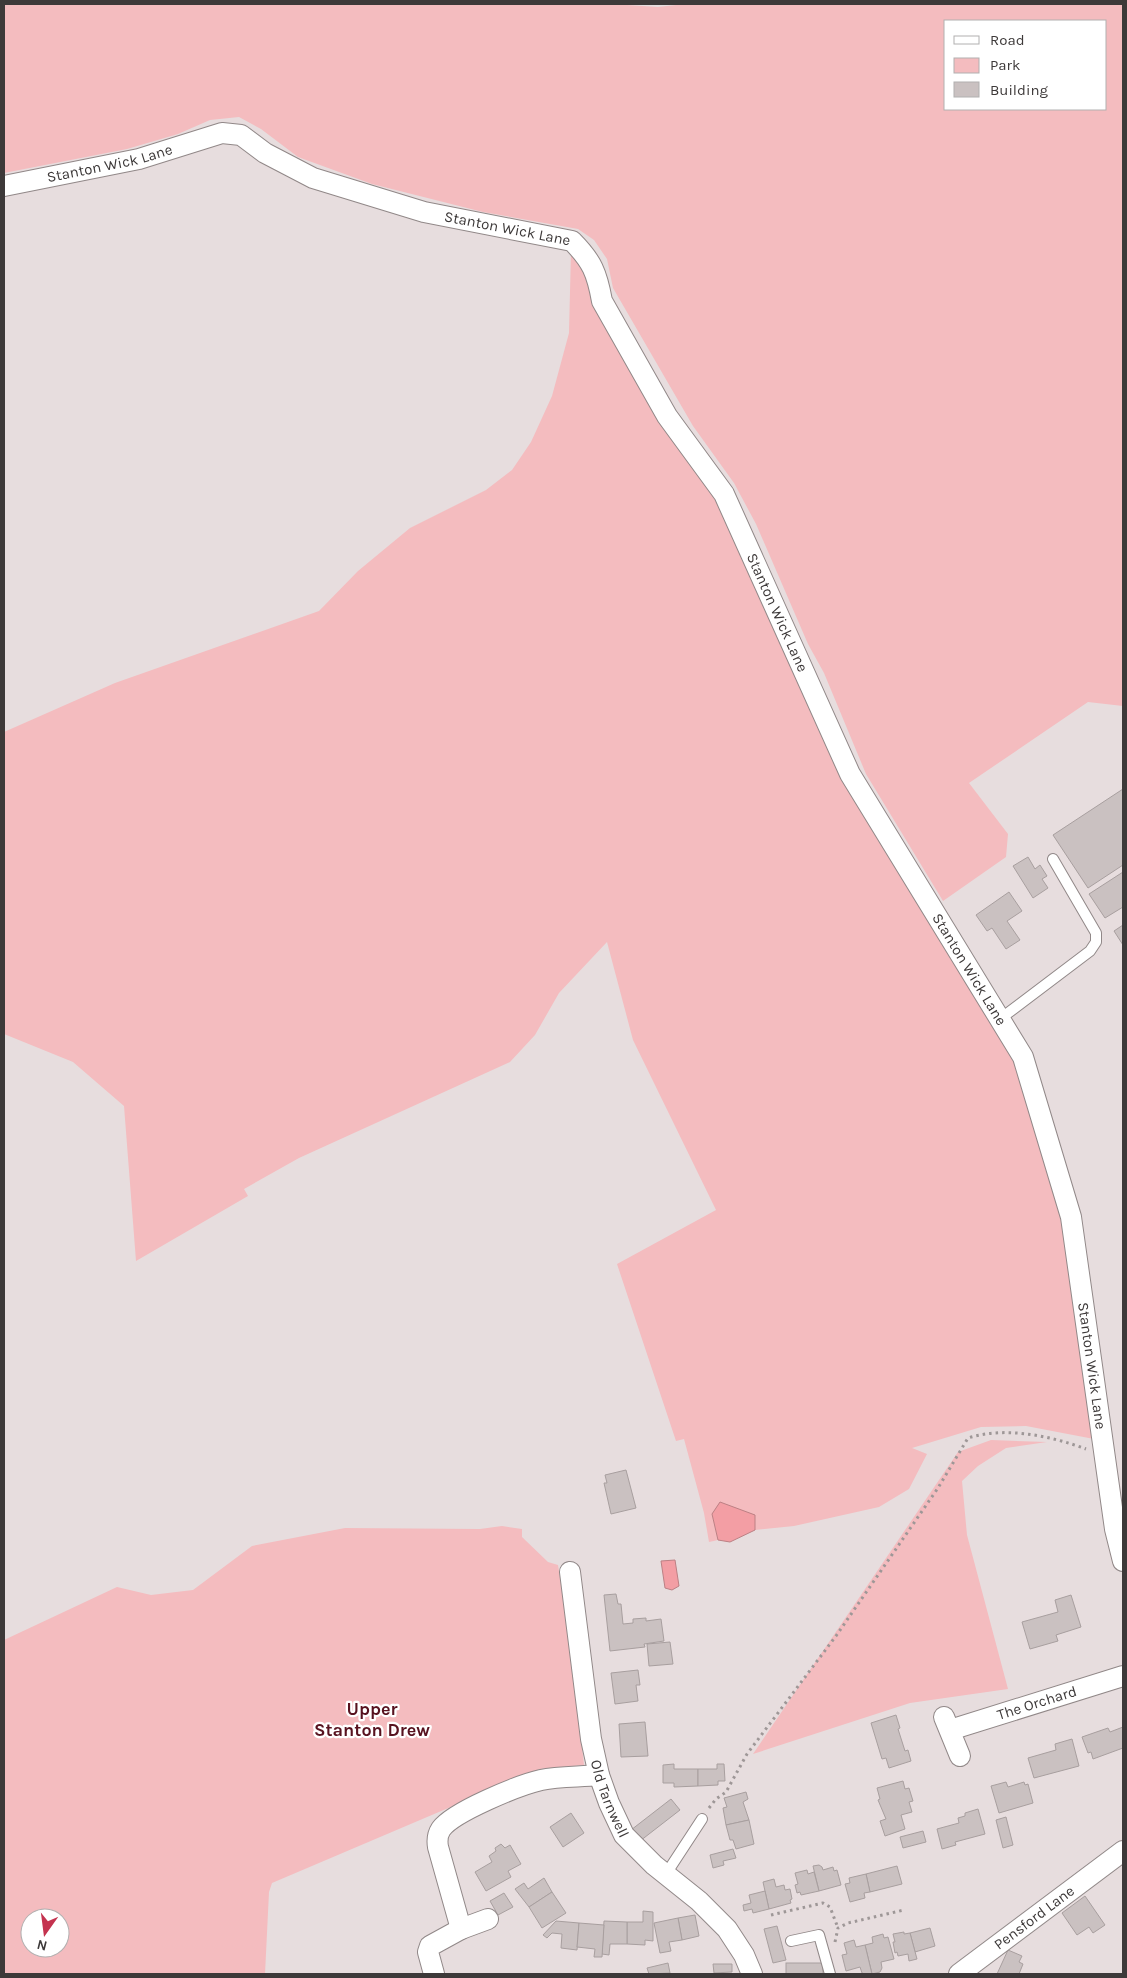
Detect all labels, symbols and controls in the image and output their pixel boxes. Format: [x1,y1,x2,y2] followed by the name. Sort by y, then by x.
[944,20,1107,110] legend
[990,31,1025,49] text: Road
[990,56,1020,74] text: Park
[990,81,1048,99] text: Building
[45,140,175,186] street label: Stanton Wick Lane
[443,207,572,250] street label: Stanton Wick Lane
[743,550,812,675] street label: Stanton Wick Lane
[928,910,1011,1029] street label: Stanton Wick Lane
[1074,1301,1110,1430] street label: Stanton Wick Lane
[995,1682,1079,1724] street label: The Orchard
[314,1698,430,1741] district label: Upper Stanton Drew
[587,1758,633,1841] street label: Old Tarnwell
[990,1882,1078,1954] street label: Pensford Lane
[20,1908,70,1958] north arrow
[35,1936,49,1955] text: N

